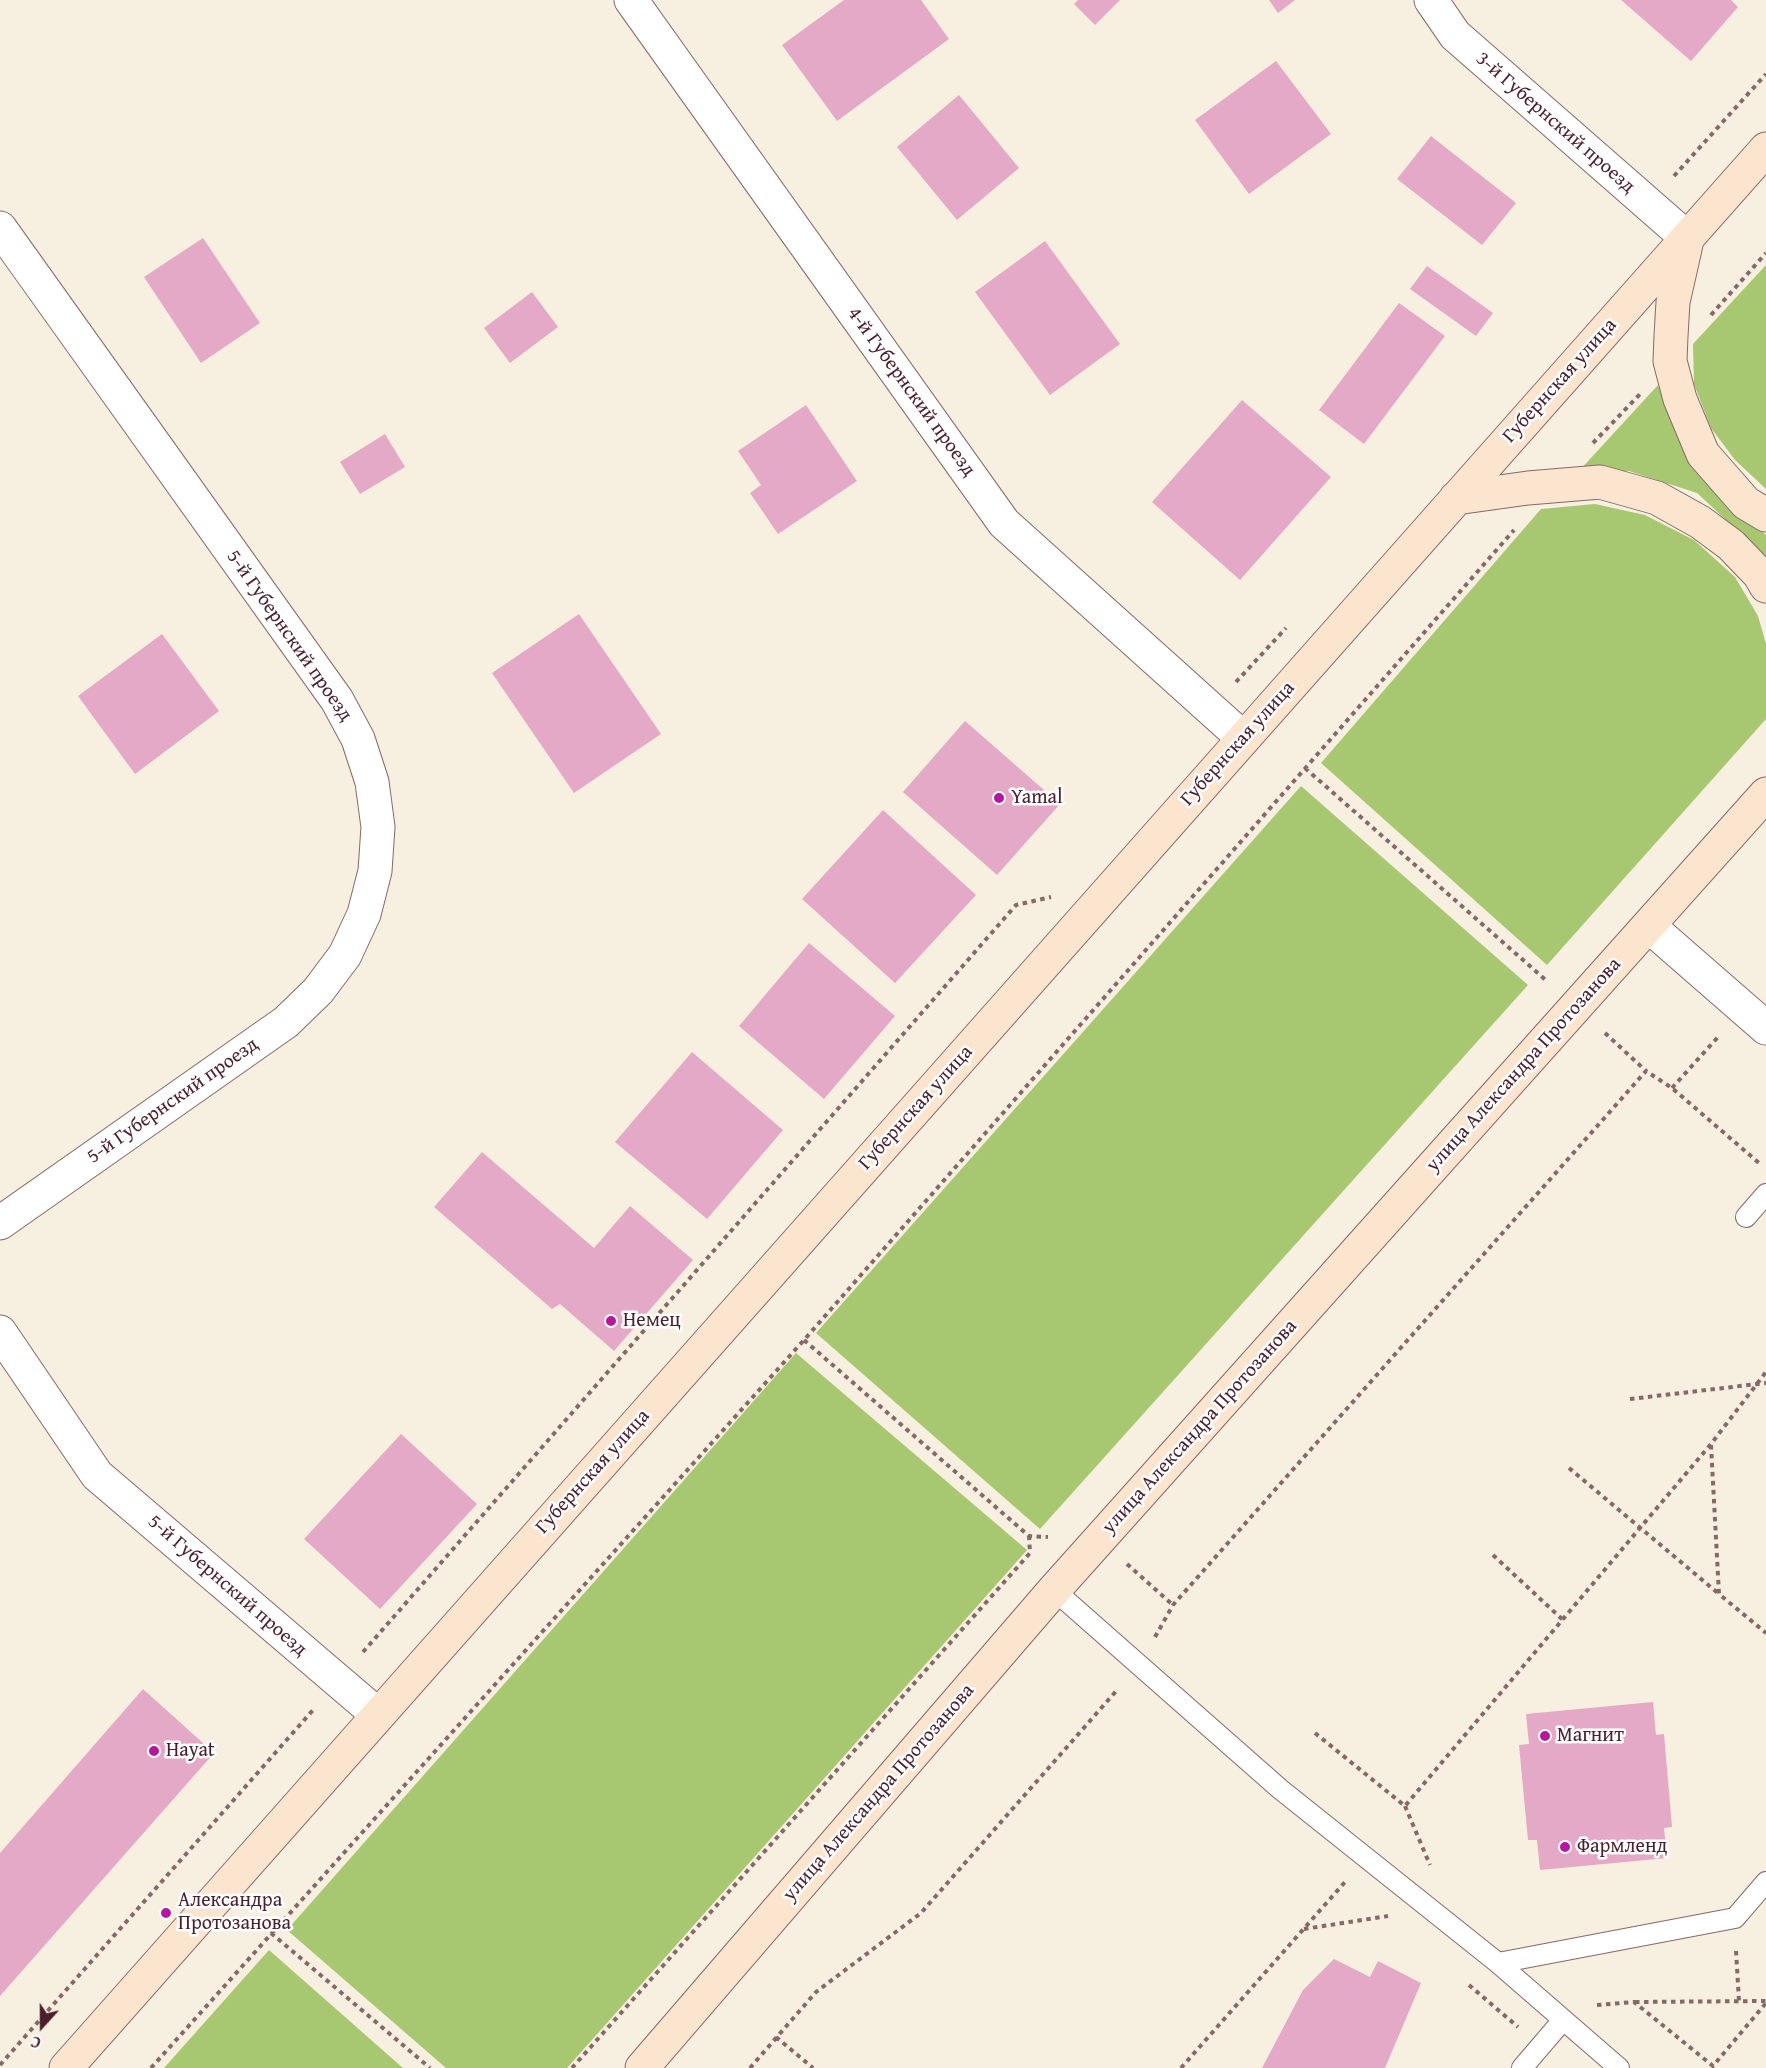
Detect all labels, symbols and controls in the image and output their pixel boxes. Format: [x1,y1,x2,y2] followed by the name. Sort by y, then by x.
[1470,47,1640,199] street label: 3-й Губернский проезд
[842,303,980,481] street label: 4-й Губернский проезд
[1498,314,1622,448] street label: Губернская улица
[221,546,357,726] street label: 5-й Губернский проезд
[1176,677,1300,811] street label: Губернская улица
[1011,786,1063,810] place label: Yamal
[992,791,1006,805] marker: Yamal
[1421,953,1627,1177] street label: улица Александра Протозанова
[83,1033,263,1169] street label: 5-й Губернский проезд
[854,1041,978,1175] street label: Губернская улица
[623,1309,681,1333] place label: Немец
[604,1314,618,1328] marker: Немец
[1097,1315,1303,1539] street label: улица Александра Протозанова
[531,1405,655,1539] street label: Губернская улица
[142,1510,312,1662] street label: 5-й Губернский проезд
[778,1679,980,1907] street label: улица Александра Протозанова
[1557,1724,1624,1748] place label: Магнит
[1538,1729,1552,1743] marker: Магнит
[166,1739,215,1763] place label: Hayat
[147,1744,161,1758] marker: Hayat
[1577,1835,1667,1859] place label: Фармленд
[1558,1840,1572,1854] marker: Фармленд
[178,1889,291,1936] place label: Александра Протозанова
[159,1906,173,1920] marker: Александра Протозанова
[12,1996,72,2056] north arrow
[27,2030,44,2056] text: С

